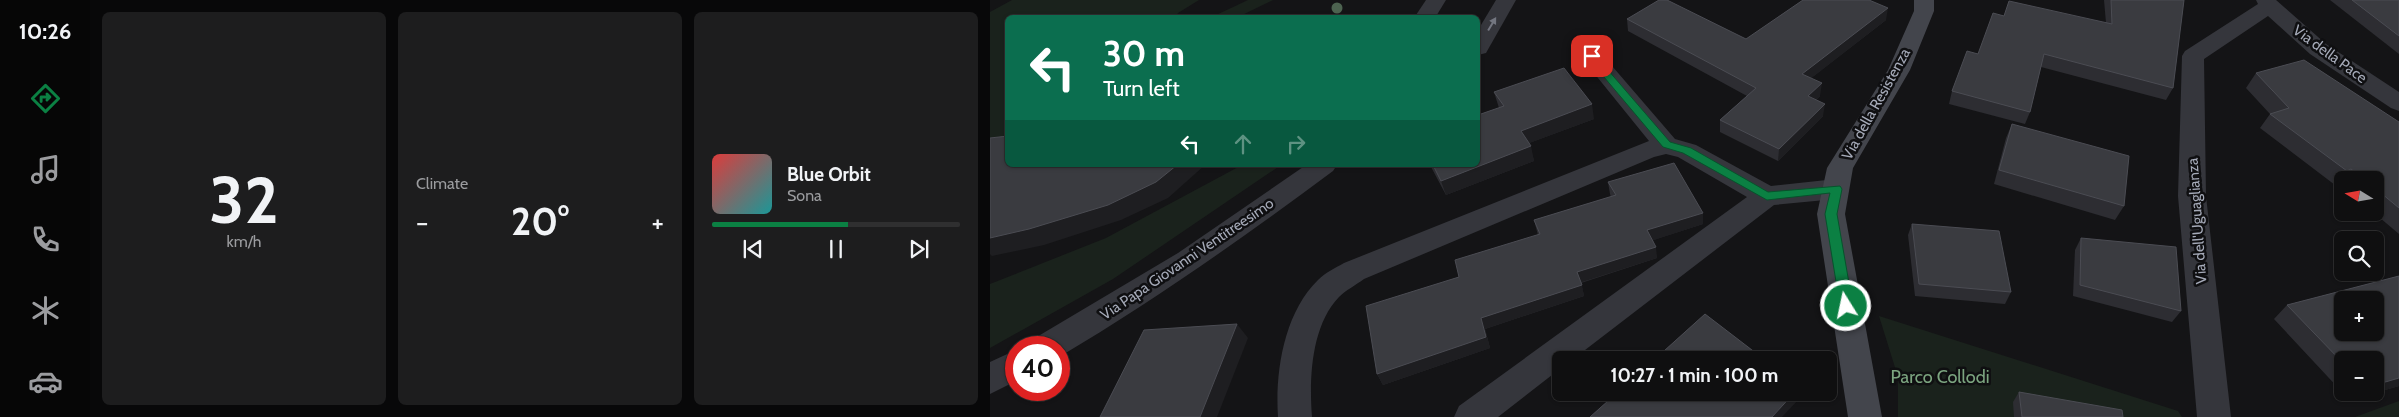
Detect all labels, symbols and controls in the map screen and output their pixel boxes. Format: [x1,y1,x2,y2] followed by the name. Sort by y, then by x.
[1487,17,1497,30] one-way arrow
[19,18,71,45] text: 10:26
[2289,21,2371,87] street label: Via della Pace
[1103,32,1185,75] text: 30 m
[1020,35,1085,100] icon: left
[1571,35,1613,77] pin
[1578,42,1606,70] icon: arrive
[1838,44,1914,163] street label: Via della Resistenza
[1103,75,1180,102] text: Turn left
[28,81,63,116] icon: directions
[1176,130,1204,158] icon: left
[1229,130,1257,158] icon: ahead
[1282,130,1310,158] icon: right
[28,152,63,187] icon: music
[2184,157,2210,285] street label: Via dell'Uguaglianza
[209,160,279,239] text: 32
[787,163,871,186] text: Blue Orbit
[2334,171,2384,221] north arrow
[2334,171,2384,401] map controls
[416,174,468,193] text: Climate
[787,186,822,205] text: Sona
[1097,194,1277,324] street label: Via Papa Giovanni Ventitreesimo
[511,198,569,245] text: 20°
[416,205,428,239] text: −
[652,205,664,239] text: +
[28,222,63,257] icon: phone
[2334,231,2384,281] button: search
[226,232,262,251] text: km/h
[739,235,767,263] icon: previous
[822,235,850,263] icon: pause
[905,235,933,263] icon: next
[1819,279,1871,331] position arrow
[2334,291,2384,341] button: +
[28,293,63,328] icon: climate
[1005,336,1070,401] speed limit sign: 40
[2334,351,2384,401] button: −
[28,364,63,399] icon: car
[1611,364,1778,387] text: 10:27 · 1 min · 100 m
[1891,366,1989,388] park label: Parco Collodi

